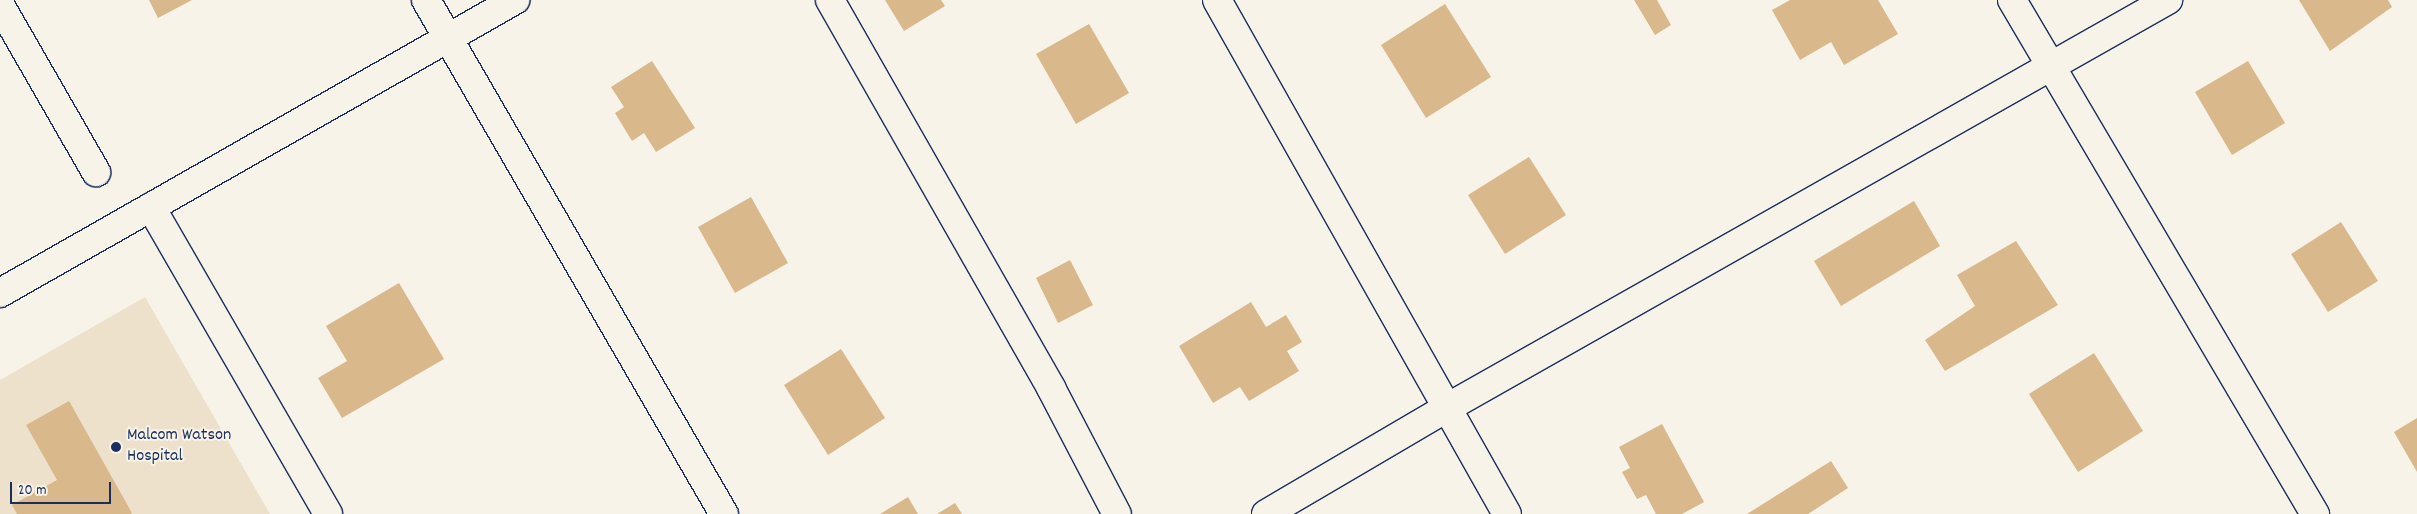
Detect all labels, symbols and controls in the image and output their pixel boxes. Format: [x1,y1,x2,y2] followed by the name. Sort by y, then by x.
[127,426,231,468] place label: Malcom Watson Hospital
[109,440,123,454] marker: Malcom Watson Hospital
[12,472,114,504] scale bar
[18,480,46,502] text: 20 m

